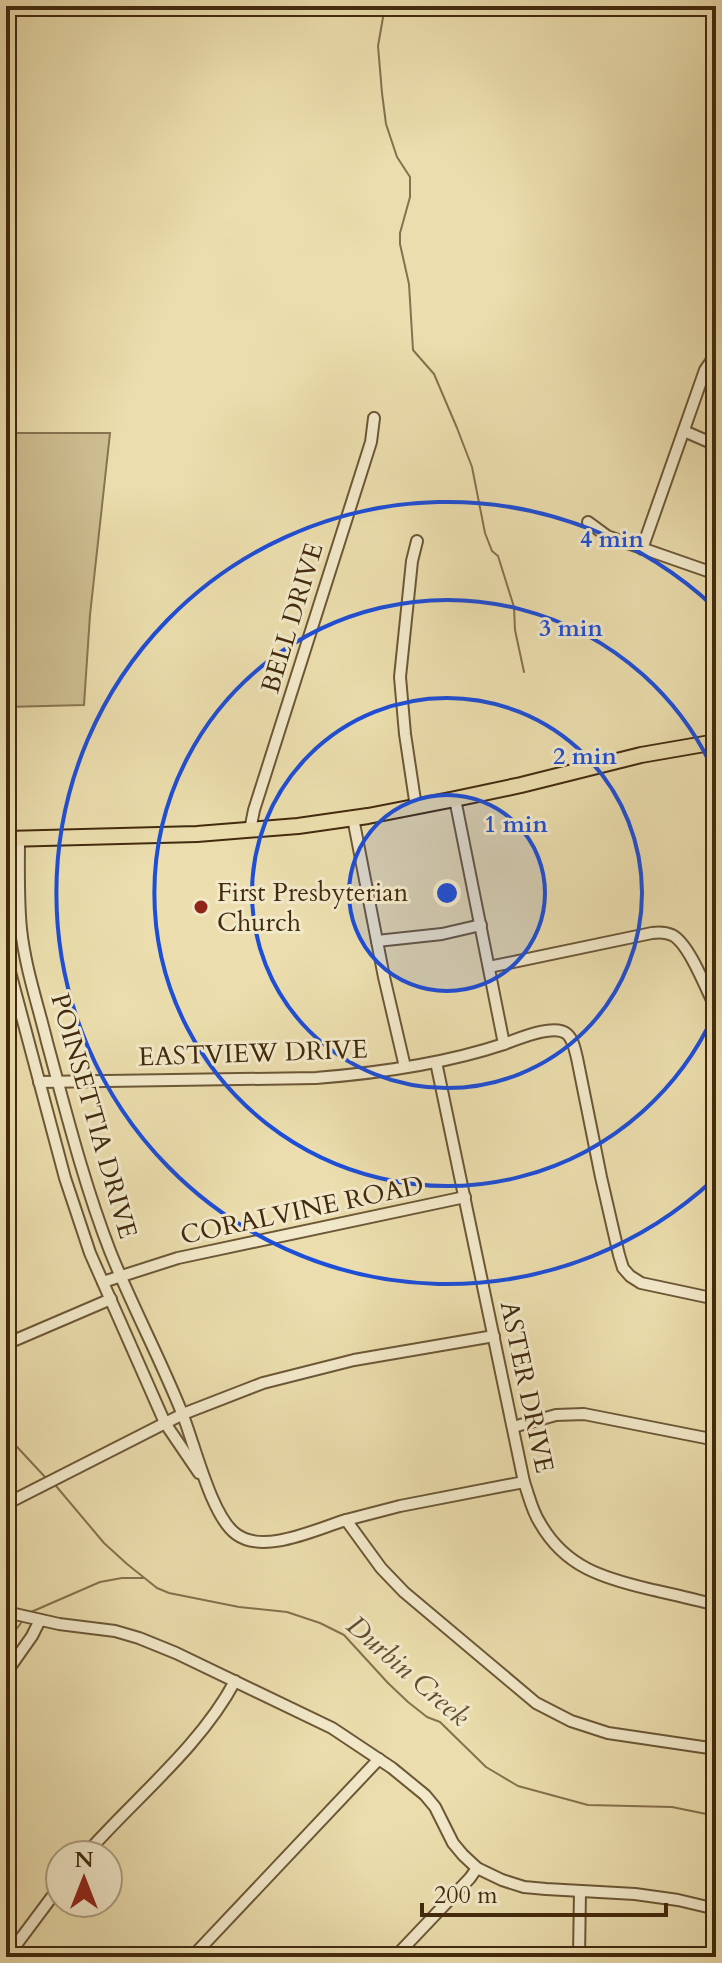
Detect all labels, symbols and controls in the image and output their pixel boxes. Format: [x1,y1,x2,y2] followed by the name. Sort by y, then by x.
[580,523,645,556] text: 4 min
[253,539,331,697] street label: BELL DRIVE
[539,612,604,645] text: 3 min
[553,740,618,773] text: 2 min
[484,808,549,841] text: 1 min
[217,875,409,940] place label: First Presbyterian Church
[433,879,461,907] centre of rings
[192,898,210,916] marker: First Presbyterian Church
[42,989,146,1243] street label: POINSETTIA DRIVE
[138,1032,368,1074] street label: EASTVIEW DRIVE
[177,1167,427,1253] street label: CORALVINE ROAD
[492,1298,562,1476] street label: ASTER DRIVE
[338,1607,478,1735] water label: Durbin Creek
[44,1839,124,1919] north arrow
[74,1845,94,1875] text: N
[422,1867,666,1917] scale bar
[434,1879,498,1912] text: 200 m

